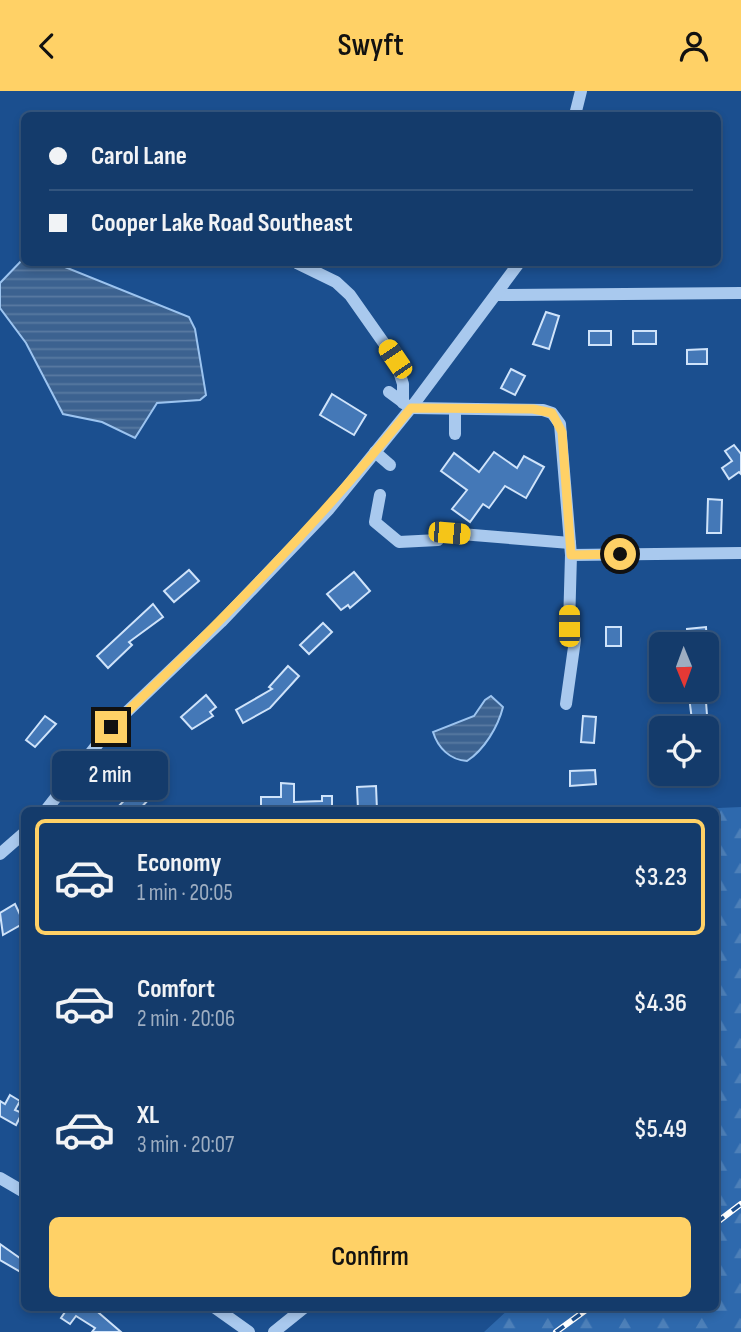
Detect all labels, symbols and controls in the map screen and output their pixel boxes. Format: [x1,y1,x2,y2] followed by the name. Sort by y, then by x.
[337,26,404,65] text: Swyft
[28,27,66,65] icon: back
[675,27,713,65] icon: person
[91,141,187,172] text: Carol Lane
[91,208,353,239] text: Cooper Lake Road Southeast
[375,336,416,382] car
[428,521,471,545] car
[604,538,636,570] route start
[559,605,580,647] car
[649,632,719,702] north arrow
[649,632,719,786] map controls
[95,711,127,743] route end
[649,716,719,786] button: locate
[53,751,169,801] callout: 2 min
[88,761,132,789] text: 2 min
[53,846,116,909] icon: car
[137,848,221,879] text: Economy
[634,862,687,893] text: $3.23
[137,879,233,907] text: 1 min · 20:05
[53,972,116,1035] icon: car
[137,974,215,1005] text: Comfort
[633,988,687,1019] text: $4.36
[137,1005,235,1033] text: 2 min · 20:06
[53,1098,116,1161] icon: car
[137,1100,159,1131] text: XL
[634,1114,687,1145] text: $5.49
[137,1131,234,1159] text: 3 min · 20:07
[49,1217,691,1297] button: Confirm

